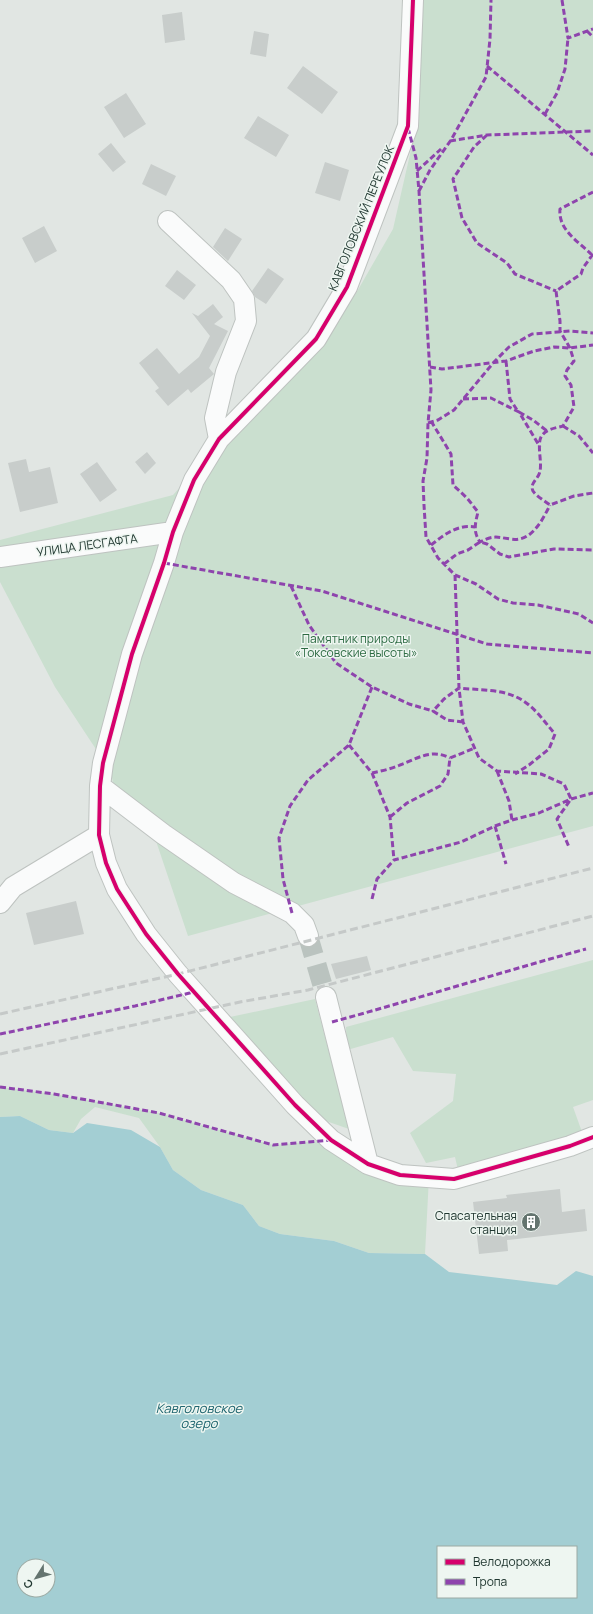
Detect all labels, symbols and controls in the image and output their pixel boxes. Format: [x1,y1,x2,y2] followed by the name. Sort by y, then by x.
[324,142,398,293] street label: КАВГОЛОВСКИЙ ПЕРЕУЛОК
[36,529,139,560] street label: УЛИЦА ЛЕСГАФТА
[295,630,417,661] park label: Памятник природы «Токсовские высоты»
[435,1207,517,1238] place label: Спасательная станция
[520,1211,542,1233] building icon: Спасательная станция
[156,1399,244,1432] water label: Кавголовское озеро
[437,1546,577,1598] legend
[473,1553,551,1570] text: Велодорожка
[16,1558,56,1598] north arrow
[473,1573,507,1590] text: Тропа
[19,1577,36,1592] text: С

